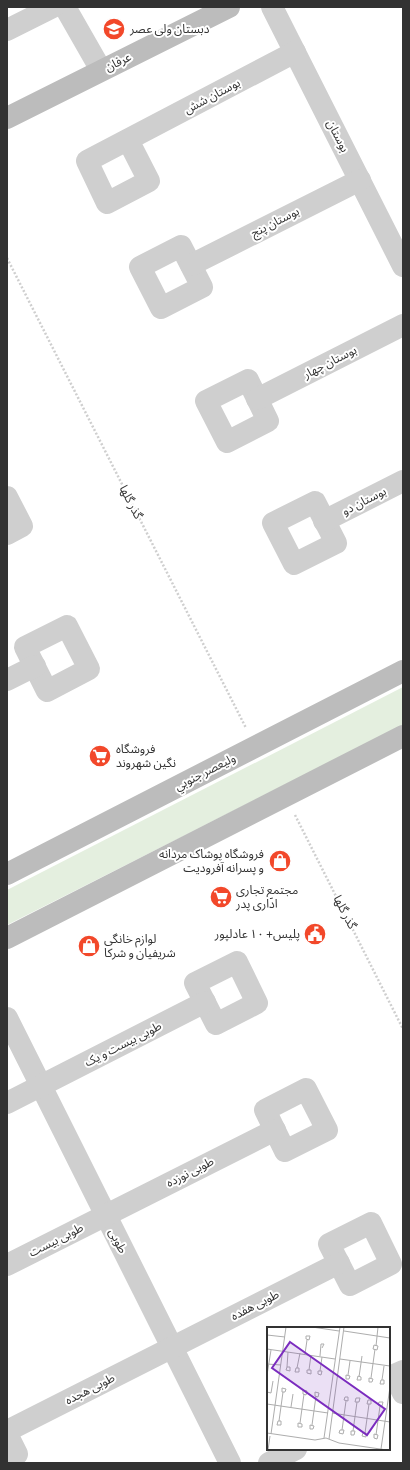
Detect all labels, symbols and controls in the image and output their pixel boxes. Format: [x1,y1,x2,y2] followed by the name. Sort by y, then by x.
[101,16,127,42] school or university icon: دبستان ولی عصر
[129,21,210,36] place label: دبستان ولی عصر
[102,49,133,74] street label: عرفان
[181,75,242,117] street label: بوستان شش
[324,117,353,155] street label: بوستان
[248,203,302,242] street label: بوستان پنج
[300,342,359,383] street label: بوستان چهار
[117,482,147,522] street label: گذر گلها
[339,483,389,518] street label: بوستان دو
[116,741,176,770] place label: فروشگاه نگین شهروند
[87,743,113,769] supermarket icon: فروشگاه نگین شهروند
[172,750,239,796] street label: وليعصر جنوبي
[159,846,264,876] place label: فروشگاه پوشاک مردانه و پسرانه آفرودیت
[267,848,293,874] shop icon: فروشگاه پوشاک مردانه و پسرانه آفرودیت
[235,882,298,912] place label: مجتمع تجاری اداری پدر
[208,884,234,910] supermarket icon: مجتمع تجاری اداری پدر
[331,892,361,932] street label: گذر گلها
[302,921,328,947] public building icon: پلیس+ ۱۰ عادلپور
[214,926,300,942] place label: پلیس+ ۱۰ عادلپور
[104,931,176,960] place label: لوازم خانگی شریفیان و شرکا
[76,933,102,959] shop icon: لوازم خانگی شریفیان و شرکا
[82,1018,164,1069] street label: طوبی بیست و یک
[163,1153,216,1190] street label: طوبی نوزده
[26,1219,86,1260] street label: طوبی بیست
[106,1226,131,1256] street label: طوبی
[228,1286,281,1323] street label: طوبی هفده
[267,1327,390,1450] inset map
[62,1370,117,1408] street label: طوبی هجده

